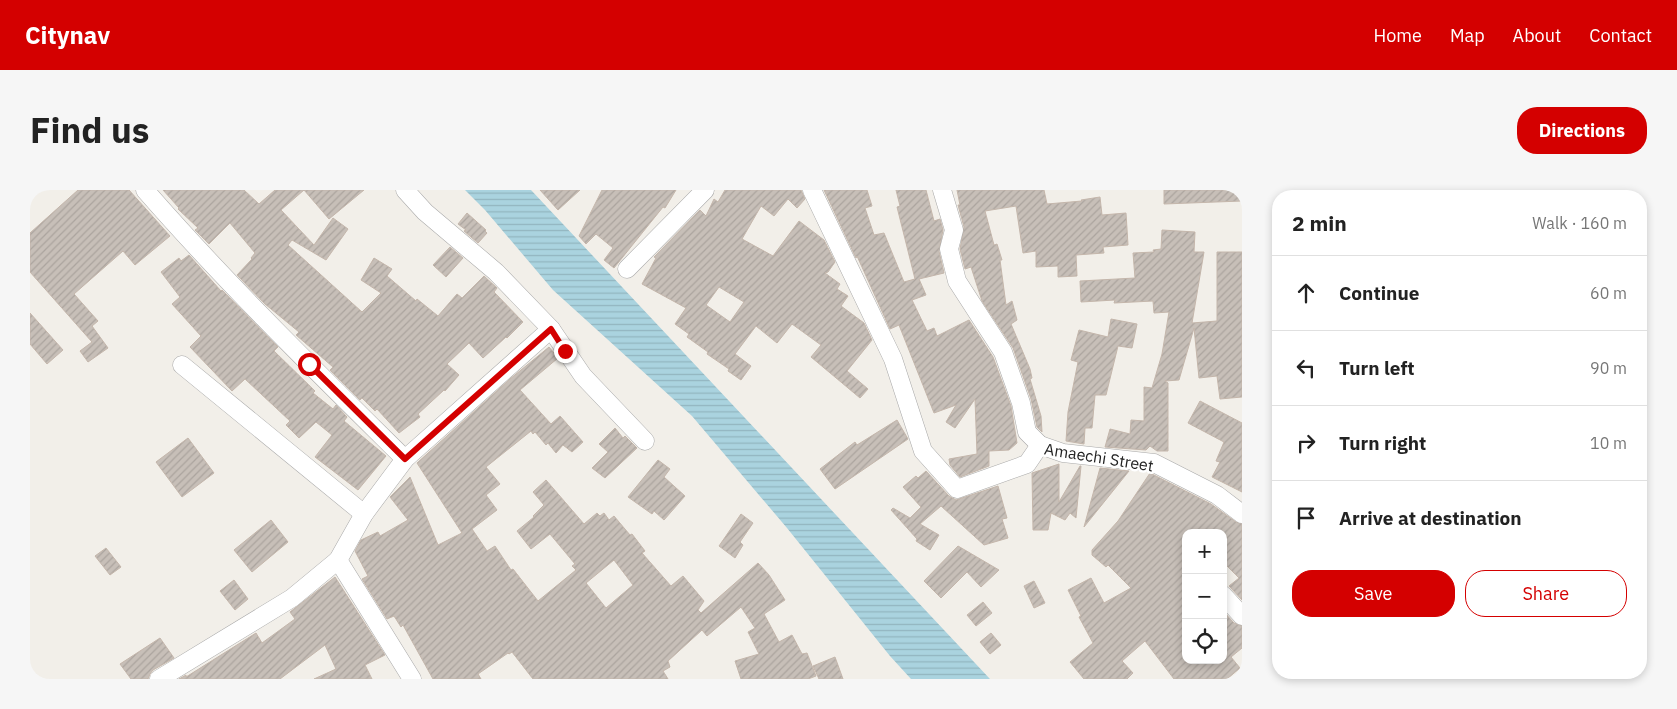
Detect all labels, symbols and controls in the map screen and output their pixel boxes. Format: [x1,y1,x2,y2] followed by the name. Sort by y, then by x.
[25,19,110,51] text: Citynav
[1374,24,1422,47] text: Home
[1450,24,1485,47] text: Map
[1513,24,1561,47] text: About
[1589,24,1652,47] text: Contact
[30,107,149,153] text: Find us
[1517,107,1647,154] button: Directions
[1292,209,1347,237] text: 2 min
[1532,213,1627,233] text: Walk · 160 m
[1292,279,1320,307] icon: ahead
[1339,281,1419,305] text: Continue
[1590,283,1627,303] text: 60 m
[554,340,577,363] route end
[298,353,321,376] route start
[1292,354,1320,382] icon: left
[1339,356,1415,380] text: Turn left
[1590,358,1627,378] text: 90 m
[1292,429,1320,457] icon: right
[1339,431,1426,455] text: Turn right
[1590,433,1627,453] text: 10 m
[1043,438,1155,476] street label: Amaechi Street
[1292,504,1320,532] icon: arrive
[1339,506,1522,530] text: Arrive at destination
[1182,529,1227,664] map controls
[1182,529,1227,574] button: +
[1292,570,1455,617] button: Save
[1465,570,1627,617] button: Share
[1182,574,1227,619] button: −
[1182,619,1227,664] button: locate

